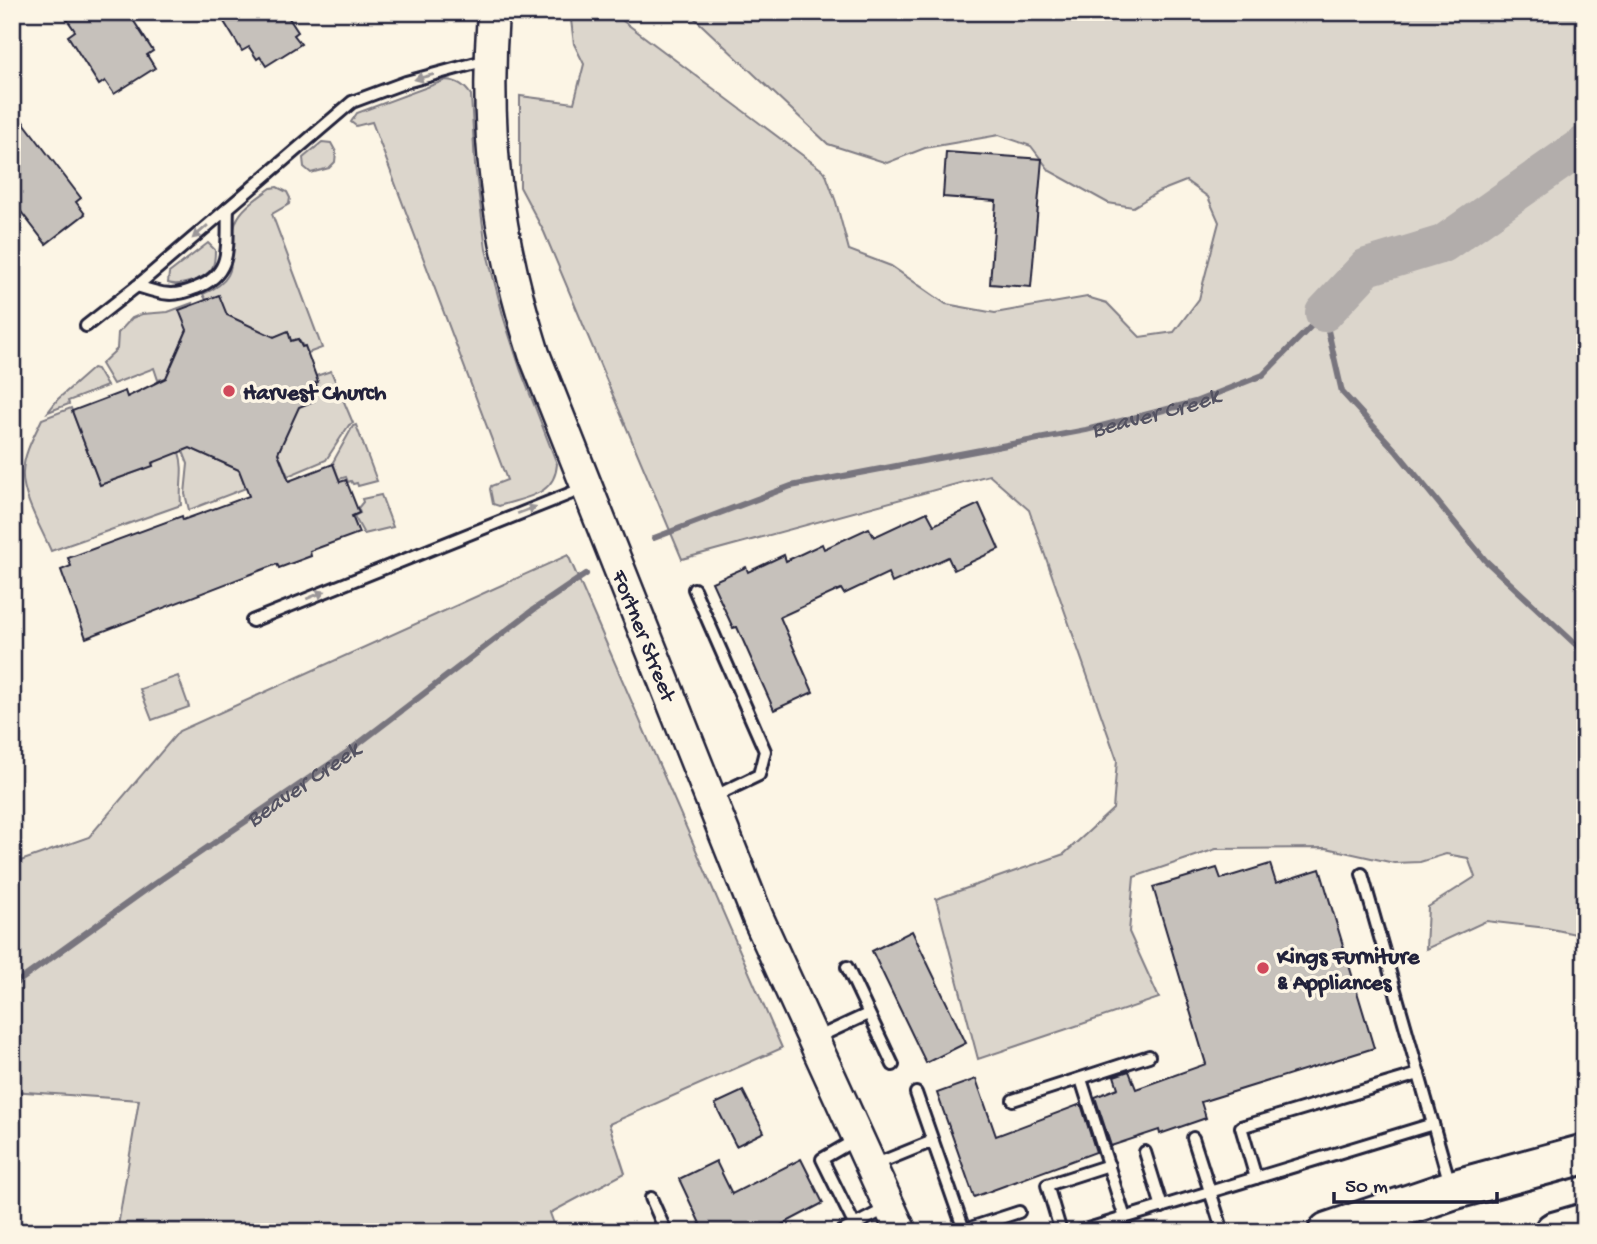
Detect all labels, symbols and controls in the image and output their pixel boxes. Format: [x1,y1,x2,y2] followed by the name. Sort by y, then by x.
[413,72,435,83] one-way arrow
[191,224,208,239] one-way arrow
[243,381,387,408] place label: Harvest Church
[1088,382,1227,446] water label: Beaver Creek
[221,383,237,399] marker: Harvest Church
[516,505,537,516] one-way arrow
[604,566,681,707] street label: Fortner Street
[305,589,326,600] one-way arrow
[241,735,369,835] water label: Beaver Creek
[1276,945,1421,998] place label: Kings Furniture & Appliances
[1255,960,1271,976] marker: Kings Furniture & Appliances
[1334,1160,1497,1204] scale bar
[1345,1176,1388,1201] text: 50 m

